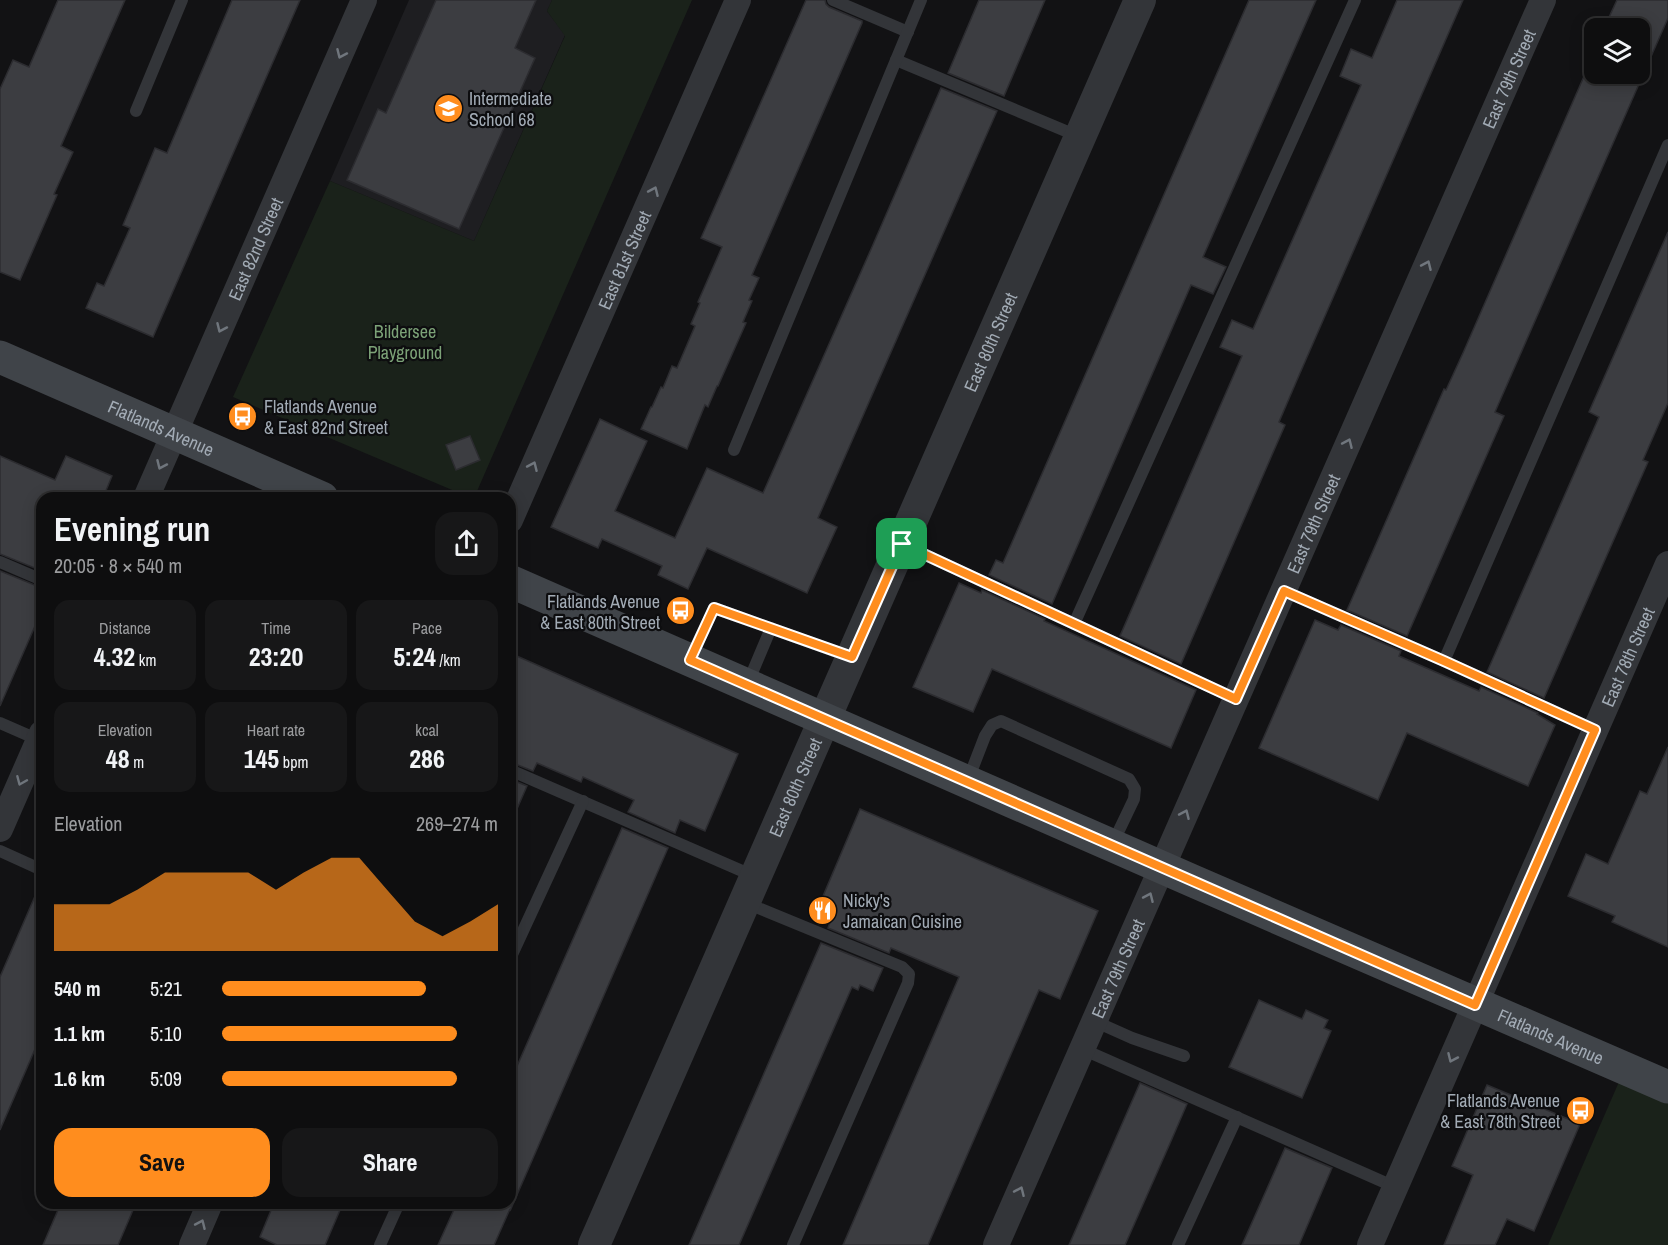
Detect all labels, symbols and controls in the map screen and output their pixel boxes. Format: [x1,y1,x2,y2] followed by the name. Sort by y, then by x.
[1584,18,1650,84] map controls
[1584,18,1650,84] button: layers
[1476,25,1541,132] street label: East 79th Street
[336,47,348,58] one-way arrow
[469,86,552,132] place label: Intermediate School 68
[432,92,464,124] school or university icon: Intermediate School 68
[647,187,659,198] one-way arrow
[222,193,289,304] street label: East 82nd Street
[591,207,657,313] street label: East 81st Street
[1419,260,1431,271] one-way arrow
[957,288,1023,396] street label: East 80th Street
[368,319,442,365] park label: Bildersee Playground
[216,322,228,333] one-way arrow
[104,393,218,462] street label: Flatlands Avenue
[264,394,388,440] place label: Flatlands Avenue & East 82nd Street
[227,400,259,432] bus stop icon: Flatlands Avenue & East 82nd Street
[1341,439,1353,450] one-way arrow
[156,459,168,470] one-way arrow
[526,461,538,472] one-way arrow
[1280,470,1346,577] street label: East 79th Street
[54,507,210,551] text: Evening run
[435,512,498,575] button: share
[876,518,927,569] pin
[885,527,918,560] icon: arrive
[54,552,182,579] text: 20:05 · 8 × 540 m
[540,589,660,635] place label: Flatlands Avenue & East 80th Street
[665,595,697,627] bus stop icon: Flatlands Avenue & East 80th Street
[1595,603,1660,710] street label: East 78th Street
[99,617,151,639] text: Distance
[261,617,291,639] text: Time
[412,617,442,639] text: Pace
[94,639,135,674] text: 4.32
[249,639,303,674] text: 23:20
[393,639,436,674] text: 5:24
[135,649,156,671] text: km
[436,649,461,671] text: /km
[98,719,152,741] text: Elevation
[247,719,305,741] text: Heart rate
[415,719,439,741] text: kcal
[762,734,828,841] street label: East 80th Street
[106,741,130,776] text: 48
[244,741,279,776] text: 145
[409,741,445,776] text: 286
[130,751,144,773] text: m
[279,751,308,773] text: bpm
[16,775,28,786] one-way arrow
[54,810,122,837] text: Elevation
[416,810,498,837] text: 269–274 m
[1178,810,1190,821] one-way arrow
[843,888,962,934] place label: Nicky's Jamaican Cuisine
[1141,893,1153,904] one-way arrow
[806,894,838,926] restaurant icon: Nicky's Jamaican Cuisine
[1085,915,1150,1022] street label: East 79th Street
[54,975,101,1002] text: 540 m
[150,975,182,1002] text: 5:21
[1494,1002,1608,1070] street label: Flatlands Avenue
[54,1020,105,1047] text: 1.1 km
[150,1020,182,1047] text: 5:10
[1447,1052,1459,1063] one-way arrow
[54,1065,105,1092] text: 1.6 km
[150,1065,182,1092] text: 5:09
[1440,1088,1560,1134] place label: Flatlands Avenue & East 78th Street
[1565,1094,1597,1126] bus stop icon: Flatlands Avenue & East 78th Street
[54,1128,270,1197] button: Save
[282,1128,498,1197] button: Share
[1013,1187,1025,1198] one-way arrow
[194,1219,206,1230] one-way arrow

